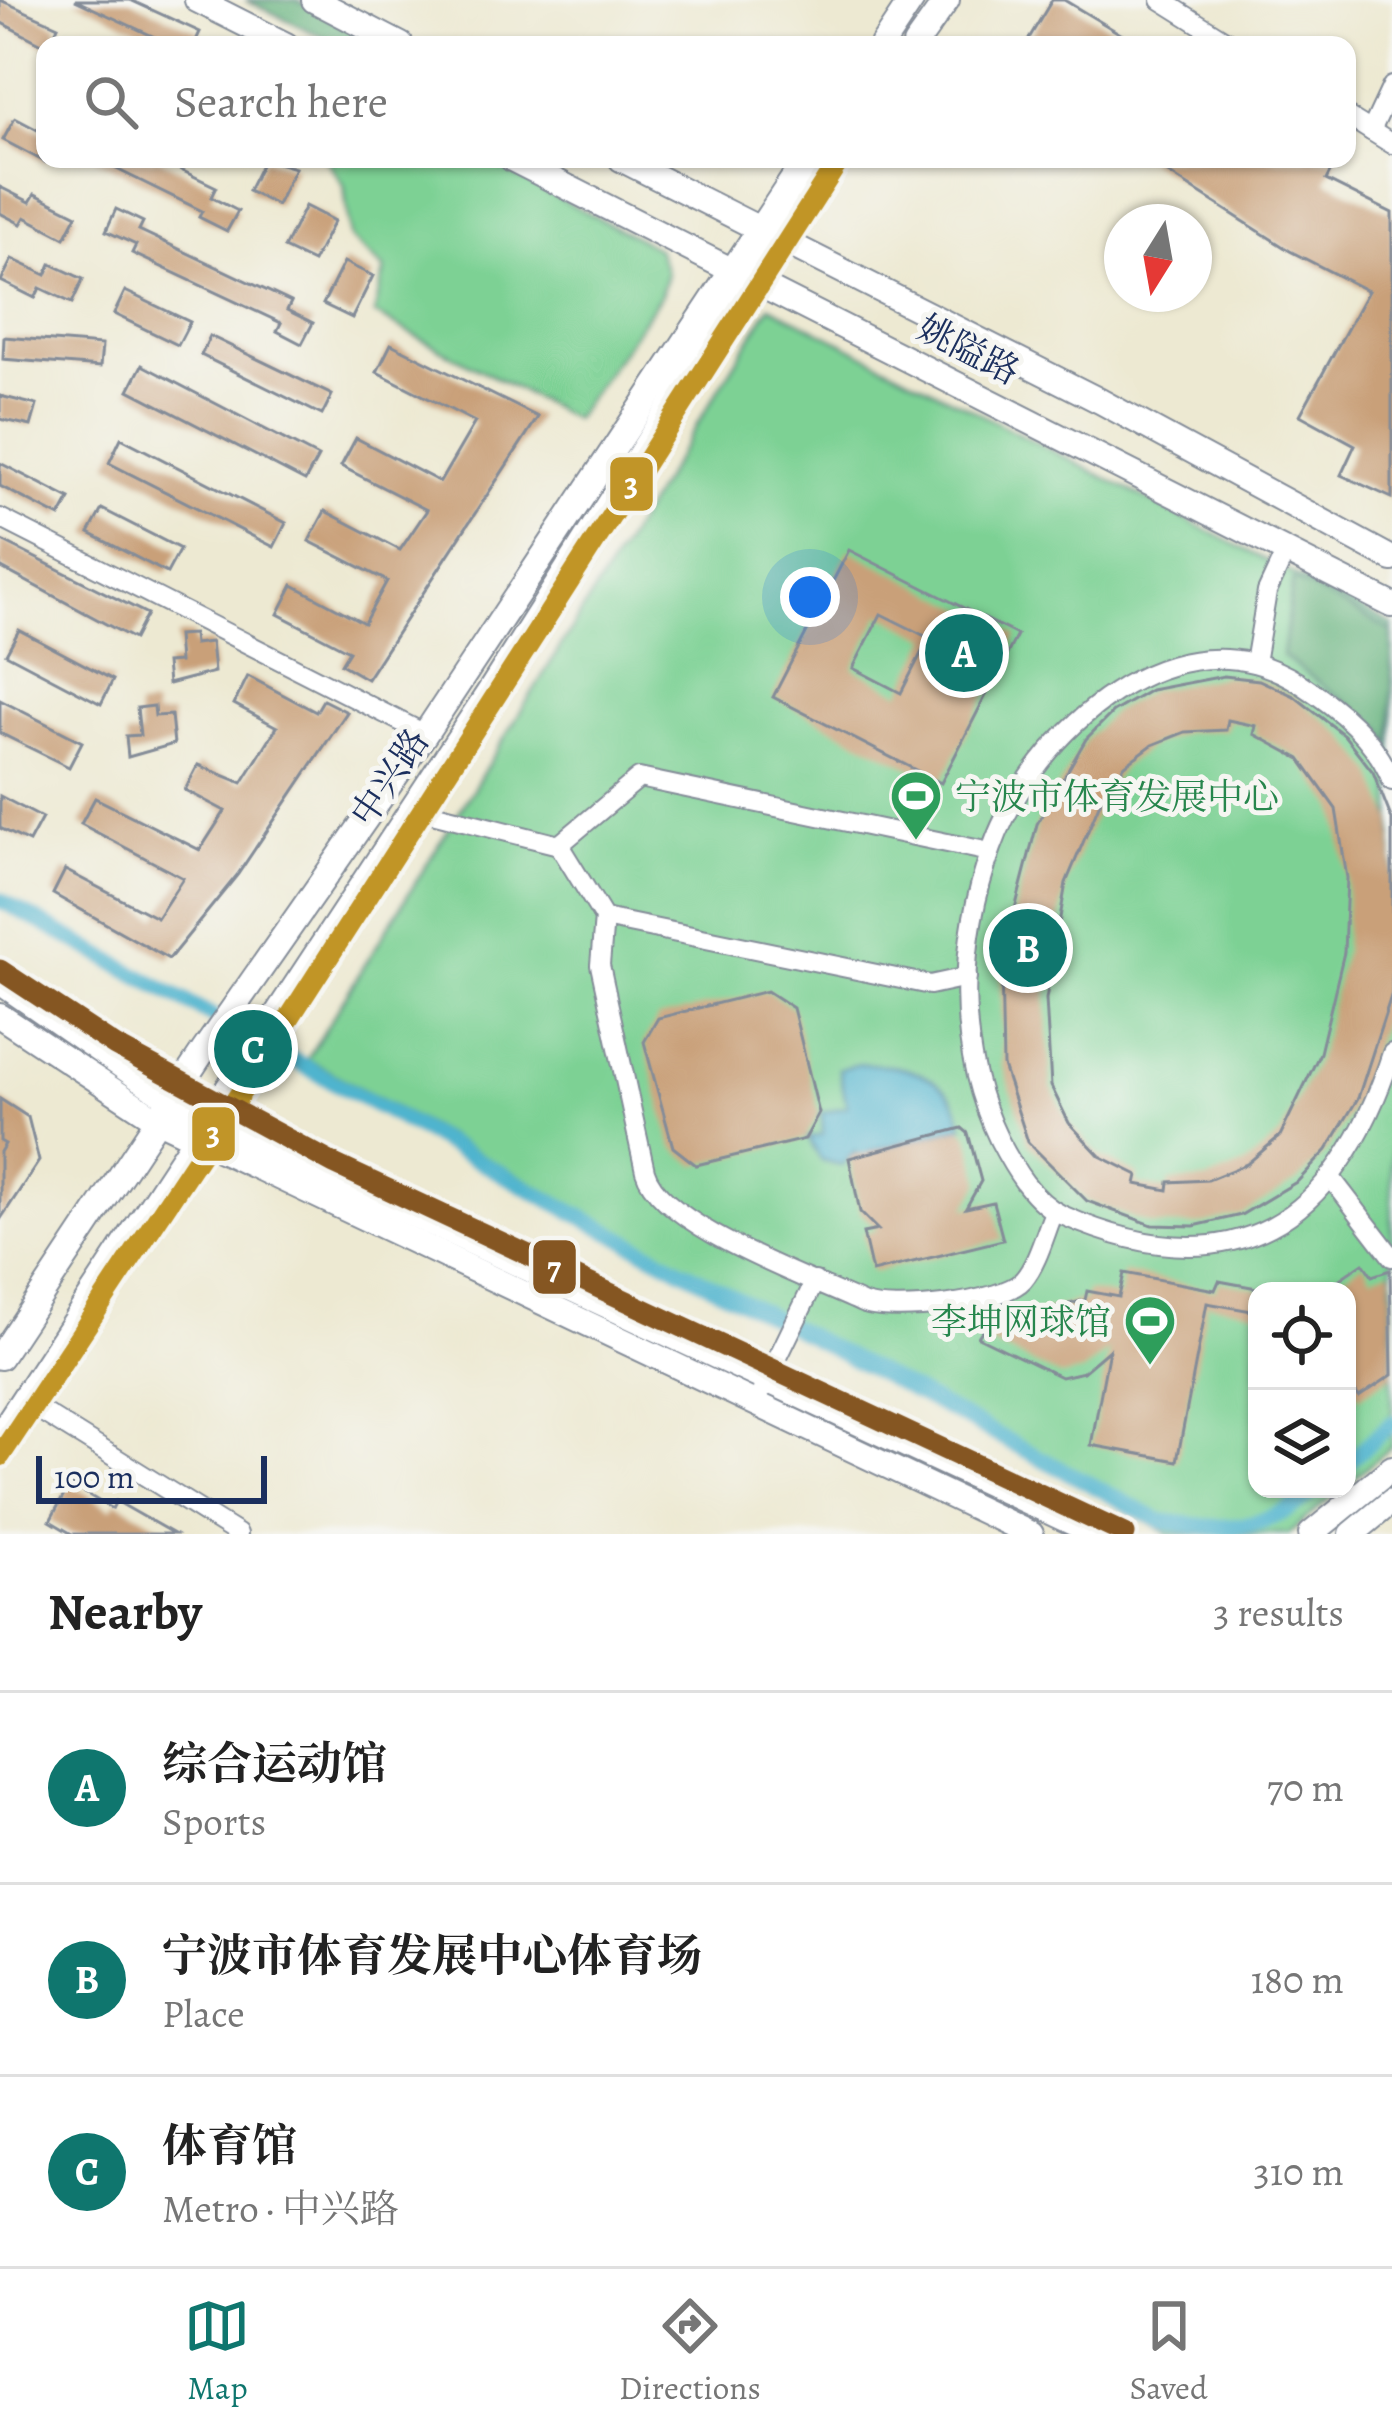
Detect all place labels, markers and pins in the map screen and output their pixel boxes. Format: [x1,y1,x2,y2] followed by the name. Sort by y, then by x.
[925,608,1003,698] pin: A
[888,768,944,842] sports icon: 宁波市体育发展中心
[955,772,1279,821] place label: 宁波市体育发展中心
[989,903,1067,993] pin: B
[214,1004,292,1094] pin: C
[1122,1293,1178,1367] sports icon: 李坤网球馆
[931,1297,1111,1346] place label: 李坤网球馆

